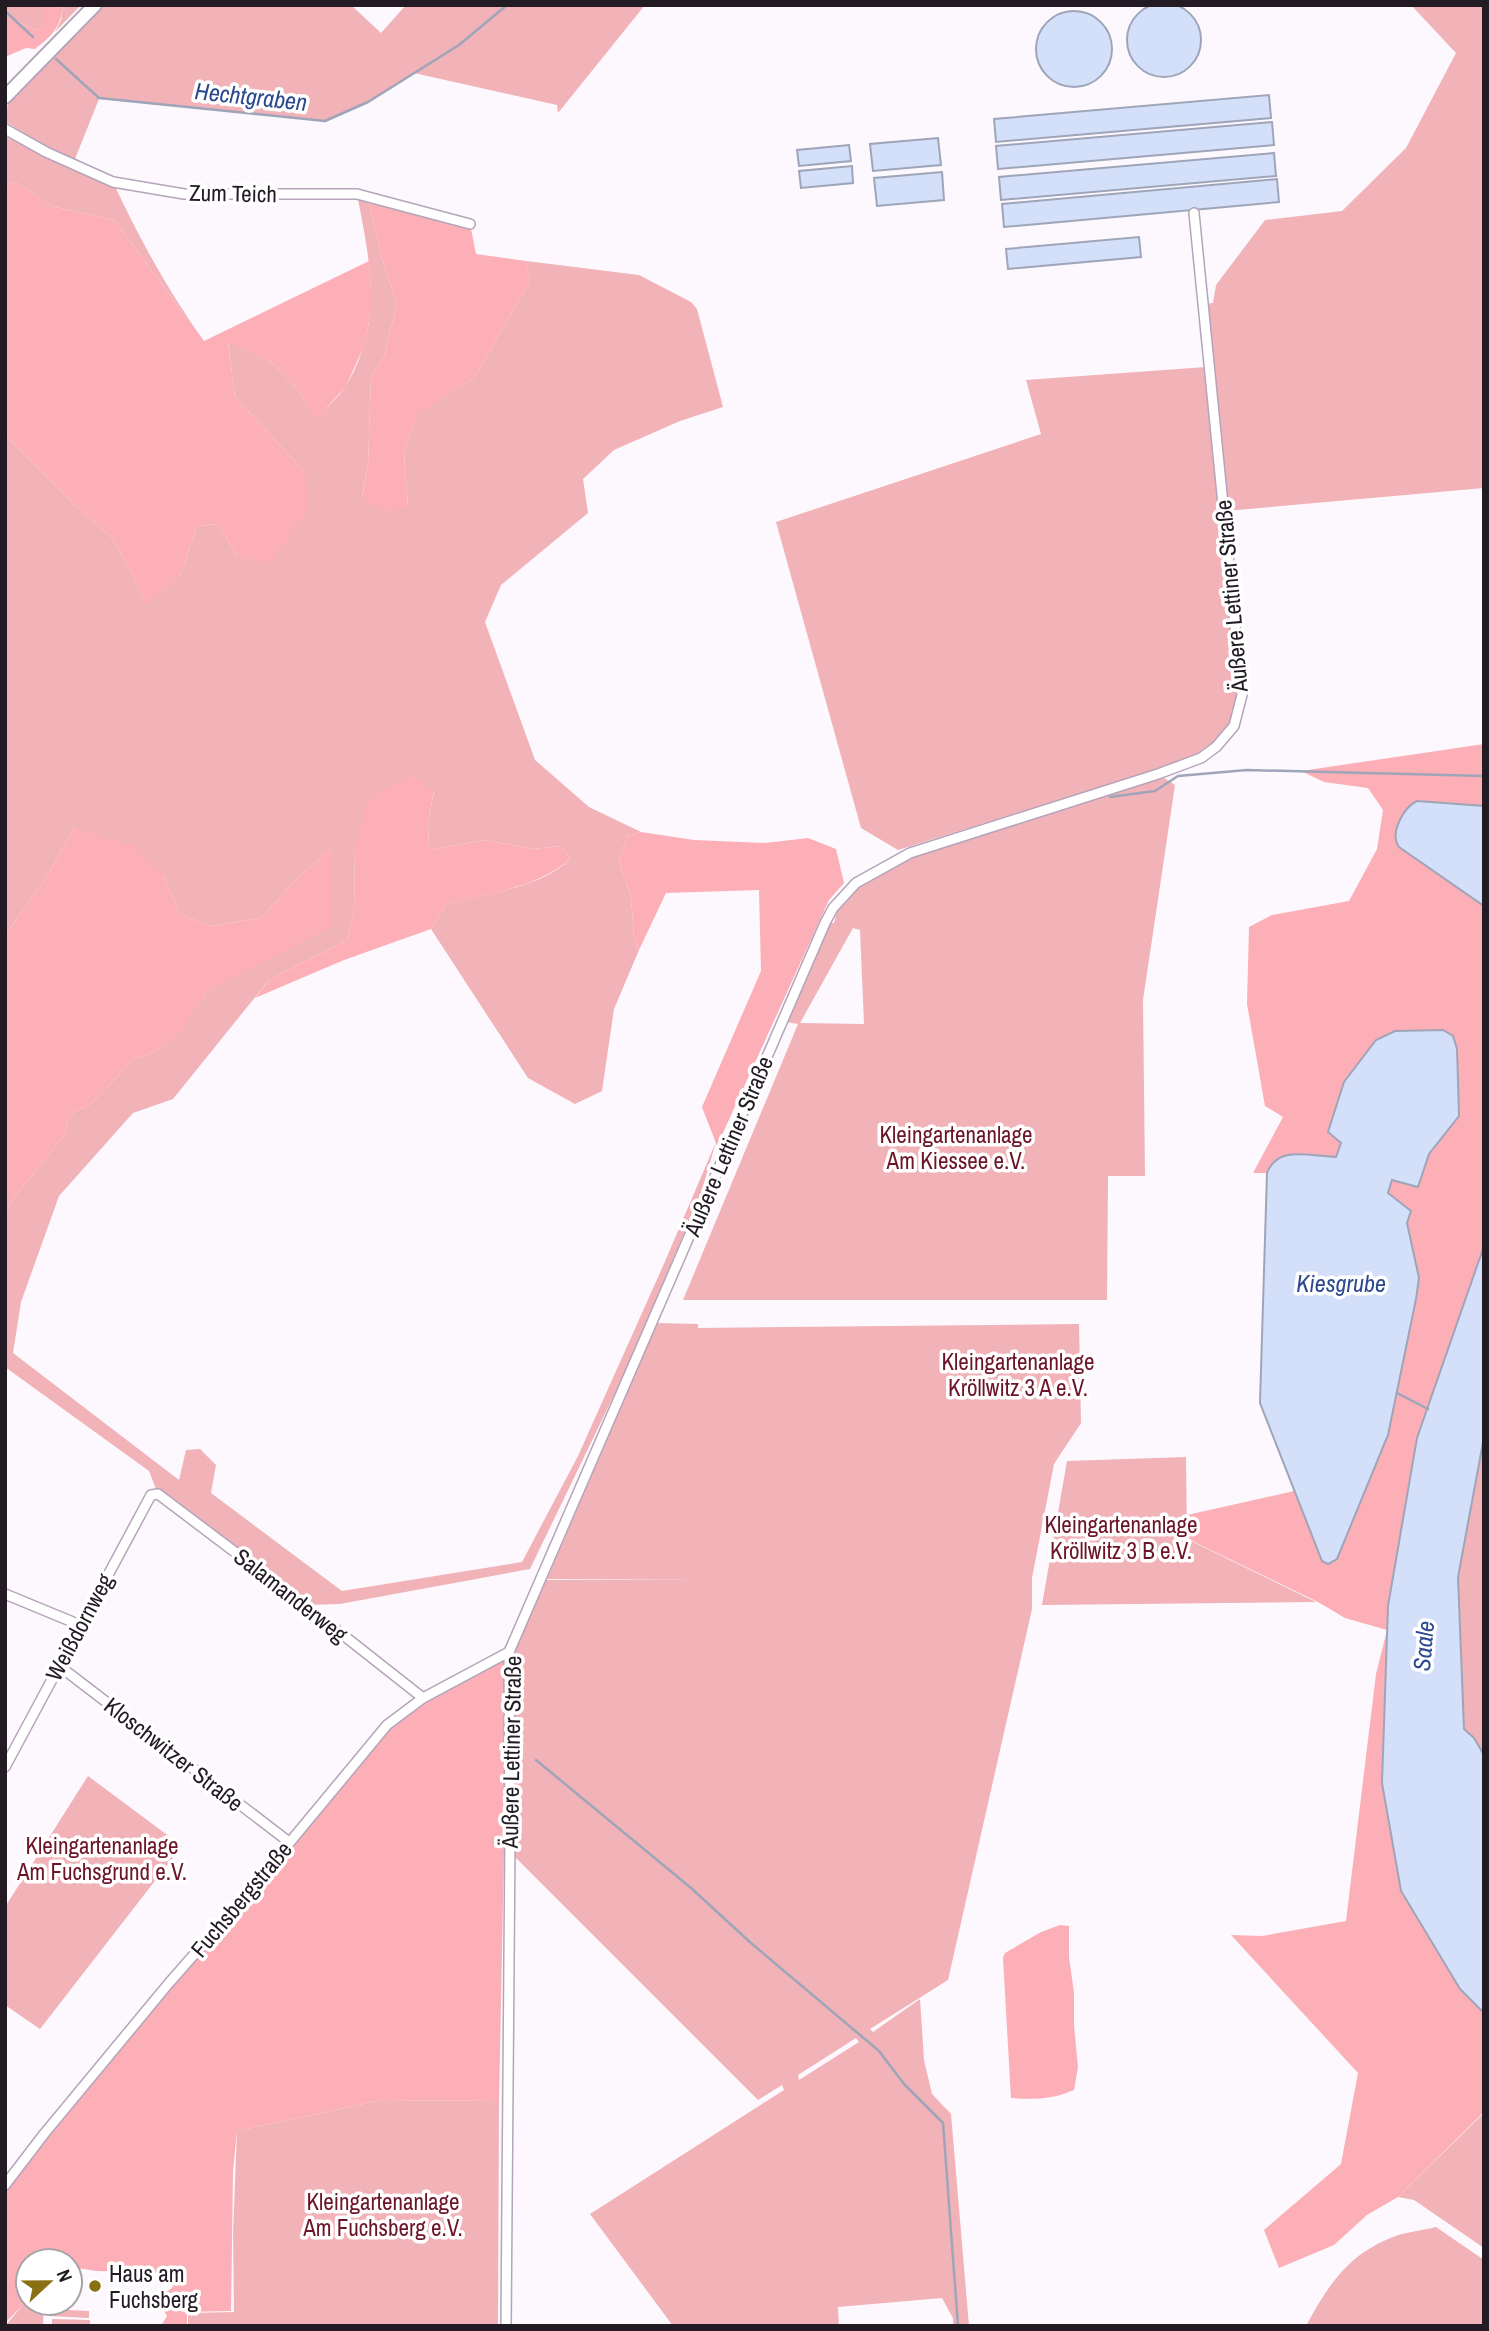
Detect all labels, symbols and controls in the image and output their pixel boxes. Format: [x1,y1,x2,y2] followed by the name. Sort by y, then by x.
[193,74,309,118] water label: Hechtgraben
[189,177,277,209] street label: Zum Teich
[1207,499,1255,694] street label: Äußere Lettiner Straße
[676,1051,780,1242] street label: Äußere Lettiner Straße
[879,1119,1033,1176] park label: Kleingartenanlage Am Kiessee e.V.
[1296,1267,1386,1299] water label: Kiesgrube
[941,1346,1095,1403] park label: Kleingartenanlage Kröllwitz 3 A e.V.
[1044,1509,1198,1566] park label: Kleingartenanlage Kröllwitz 3 B e.V.
[228,1541,355,1649] street label: Salamanderweg
[38,1568,120,1686] street label: Weißdornweg
[1405,1619,1441,1672] water label: Saale
[494,1655,528,1850] street label: Äußere Lettiner Straße
[98,1690,250,1818] street label: Kloschwitzer Straße
[16,1830,187,1887] park label: Kleingartenanlage Am Fuchsgrund e.V.
[183,1834,299,1964] street label: Fuchsbergstraße
[302,2186,463,2243] park label: Kleingartenanlage Am Fuchsberg e.V.
[14,2247,84,2317] north arrow
[109,2258,199,2315] place label: Haus am Fuchsberg
[51,2266,79,2286] text: N
[87,2278,103,2294] marker: Haus am Fuchsberg

